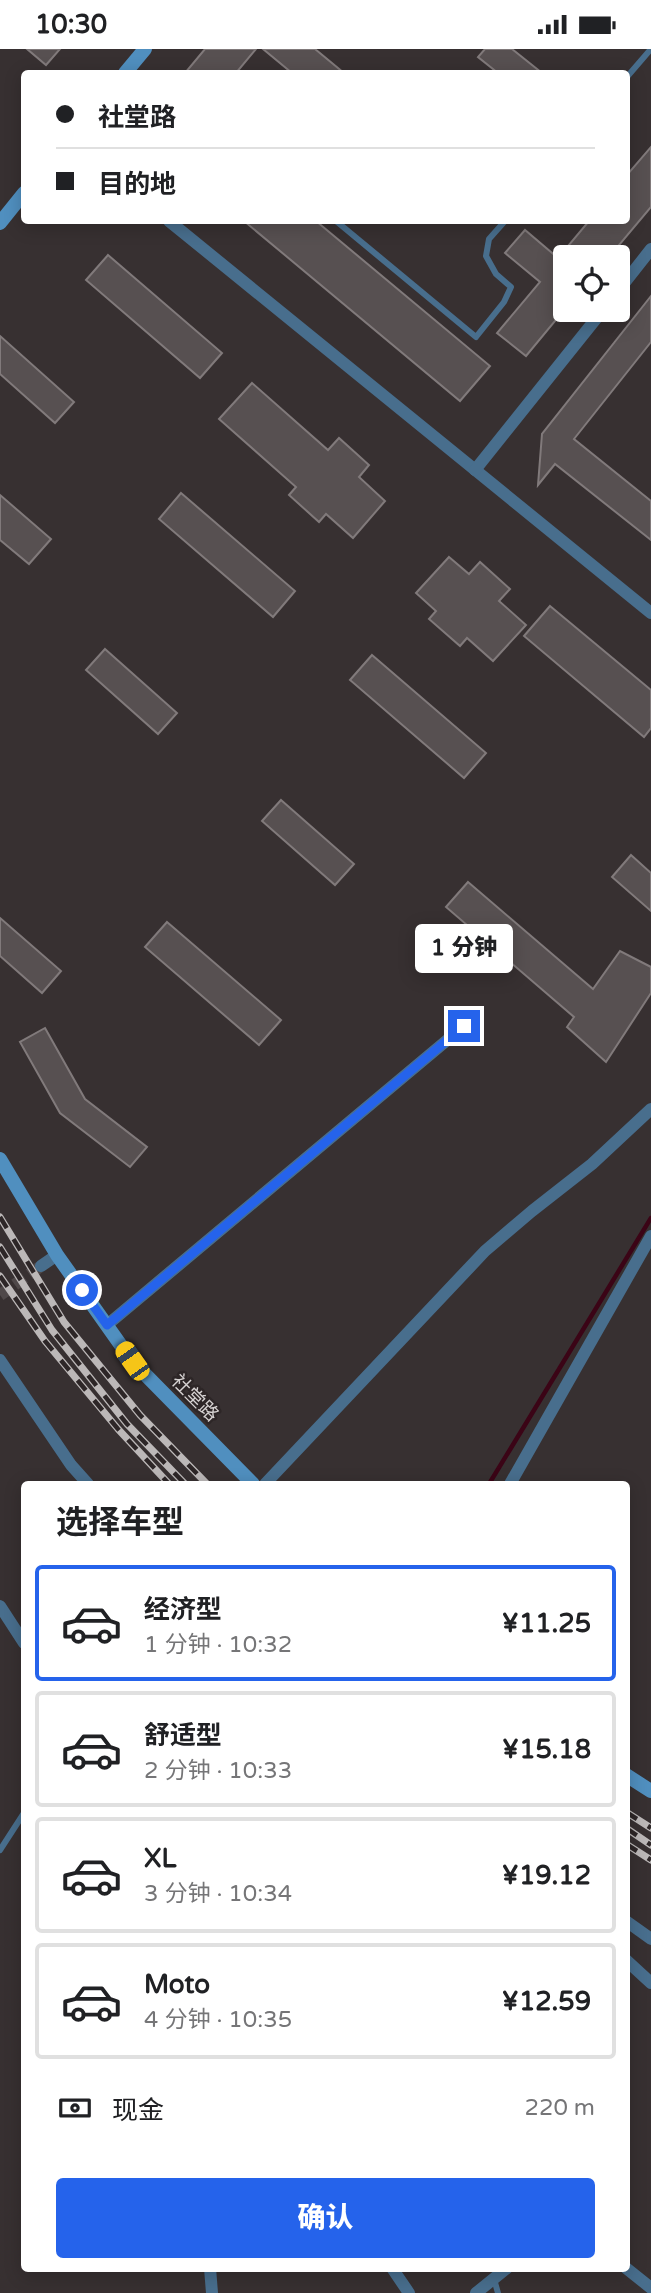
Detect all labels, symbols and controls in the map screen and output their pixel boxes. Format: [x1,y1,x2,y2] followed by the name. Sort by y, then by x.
[35,9,107,40] text: 10:30
[98,102,176,133] text: 社堂路
[98,169,176,200] text: 目的地
[553,245,630,322] map controls
[553,245,630,322] button: locate
[415,925,513,974] callout: 1 分钟
[431,934,497,962] text: 1 分钟
[448,1010,480,1042] route end
[66,1274,98,1306] route start
[112,1338,153,1384] car
[167,1370,223,1426] street label: 社堂路
[56,1504,184,1542] text: 选择车型
[60,1592,123,1655] icon: car
[144,1594,222,1625] text: 经济型
[502,1608,591,1639] text: ¥11.25
[144,1631,292,1659] text: 1 分钟 · 10:32
[60,1718,123,1781] icon: car
[144,1720,222,1751] text: 舒适型
[502,1734,591,1765] text: ¥15.18
[144,1757,292,1785] text: 2 分钟 · 10:33
[144,1843,176,1874] text: XL
[60,1844,123,1907] icon: car
[502,1860,591,1891] text: ¥19.12
[144,1880,292,1908] text: 3 分钟 · 10:34
[144,1969,210,2000] text: Moto
[60,1970,123,2033] icon: car
[502,1986,591,2017] text: ¥12.59
[144,2006,292,2034] text: 4 分钟 · 10:35
[56,2089,94,2127] icon: cash
[525,2094,595,2122] text: 220 m
[112,2095,164,2126] text: 现金
[56,2178,595,2258] button: 确认

